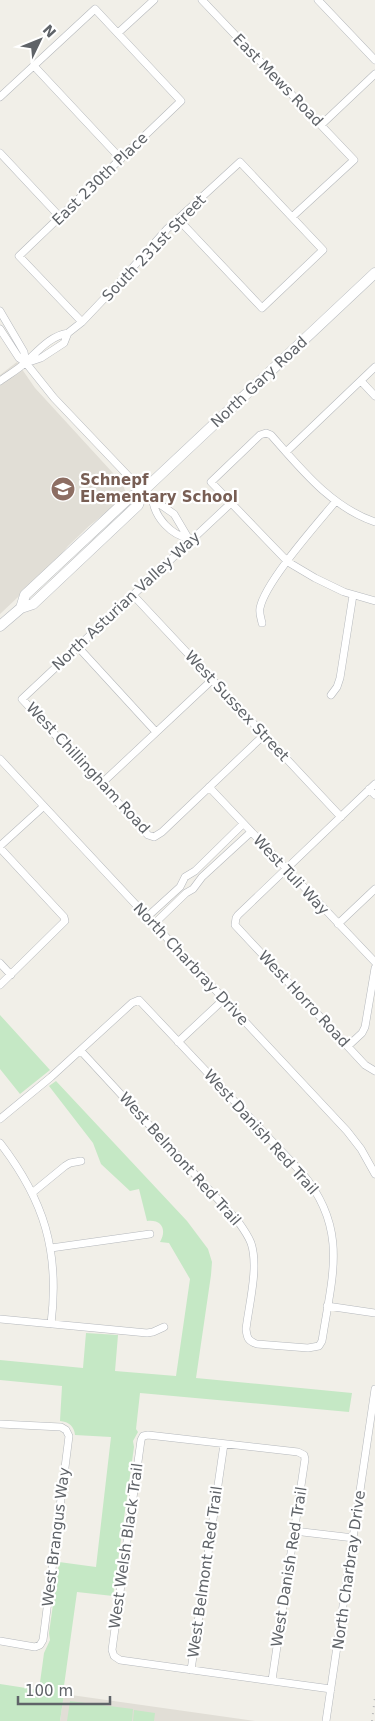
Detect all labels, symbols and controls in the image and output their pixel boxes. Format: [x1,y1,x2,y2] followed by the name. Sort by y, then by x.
[15,15,65,65] north arrow
[40,21,59,41] text: N
[229,30,327,130] street label: East Mews Road
[48,129,152,229] street label: East 230th Place
[99,191,210,305] street label: South 231st Street
[207,333,311,431] street label: North Gary Road
[80,471,238,506] place label: Schnepf Elementary School
[50,476,76,502] school or university icon: Schnepf Elementary School
[48,528,204,674] street label: North Asturian Valley Way
[181,647,293,765] street label: West Sussex Street
[22,699,154,837] street label: West Chillingham Road
[249,831,333,919] street label: West Tuli Way
[130,899,252,1029] street label: North Charbray Drive
[255,947,353,1051] street label: West Horro Road
[200,1066,322,1198] street label: West Danish Red Trail
[115,1089,245,1229] street label: West Belmont Red Trail
[105,1462,147,1630] street label: West Welsh Black Trail
[39,1466,74,1608] street label: West Brangus Way
[184,1485,226,1659] street label: West Belmont Red Trail
[267,1486,311,1648] street label: West Danish Red Trail
[329,1489,369,1651] street label: North Charbray Drive
[18,1674,110,1706] scale bar
[25,1682,73,1700] text: 100 m

